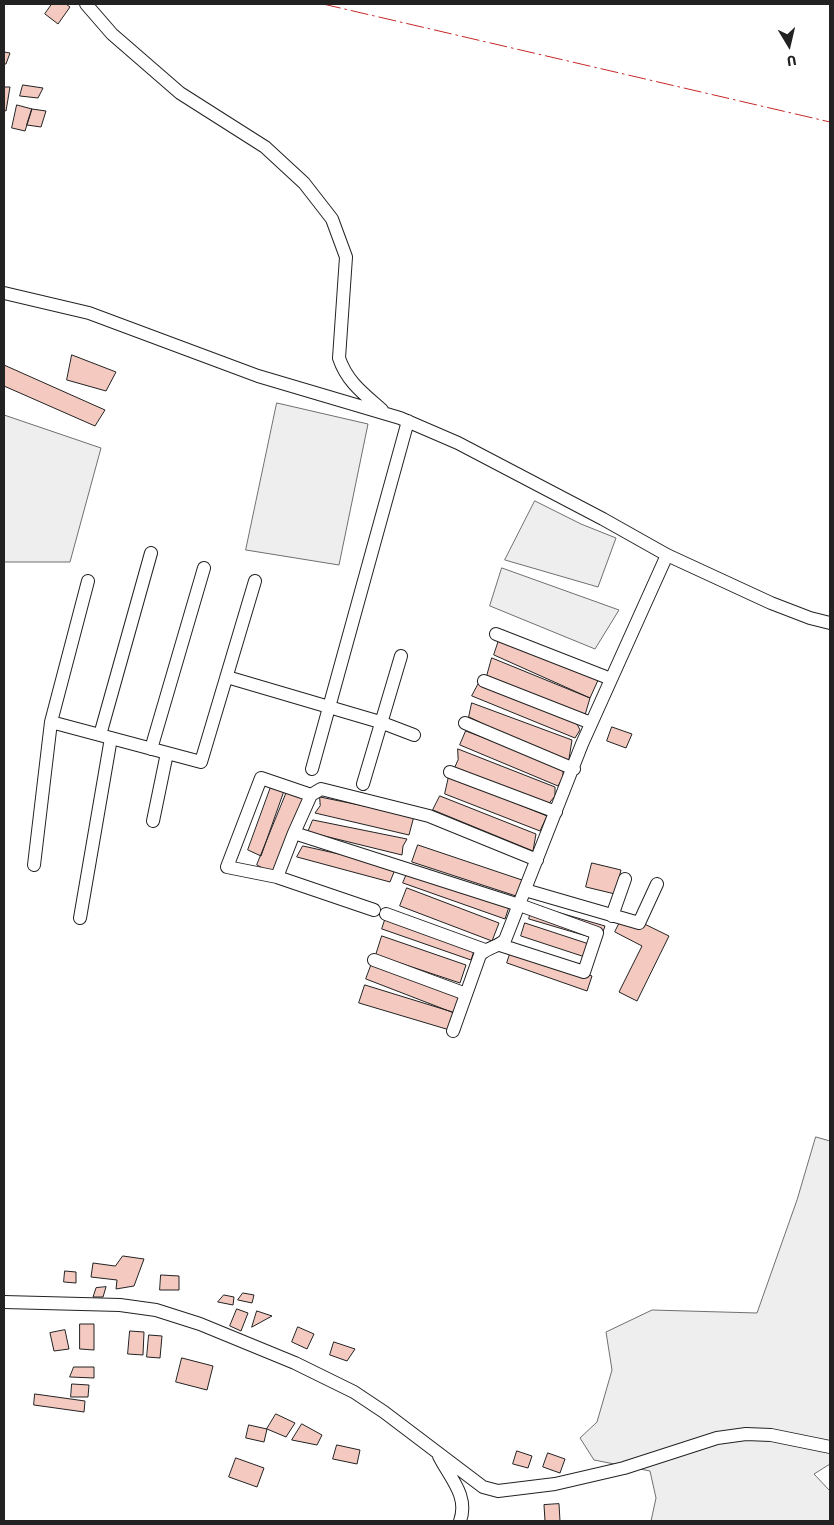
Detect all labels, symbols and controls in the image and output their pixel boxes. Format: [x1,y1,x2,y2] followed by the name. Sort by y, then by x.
[764,20,814,70] north arrow
[785,51,797,69] text: U

